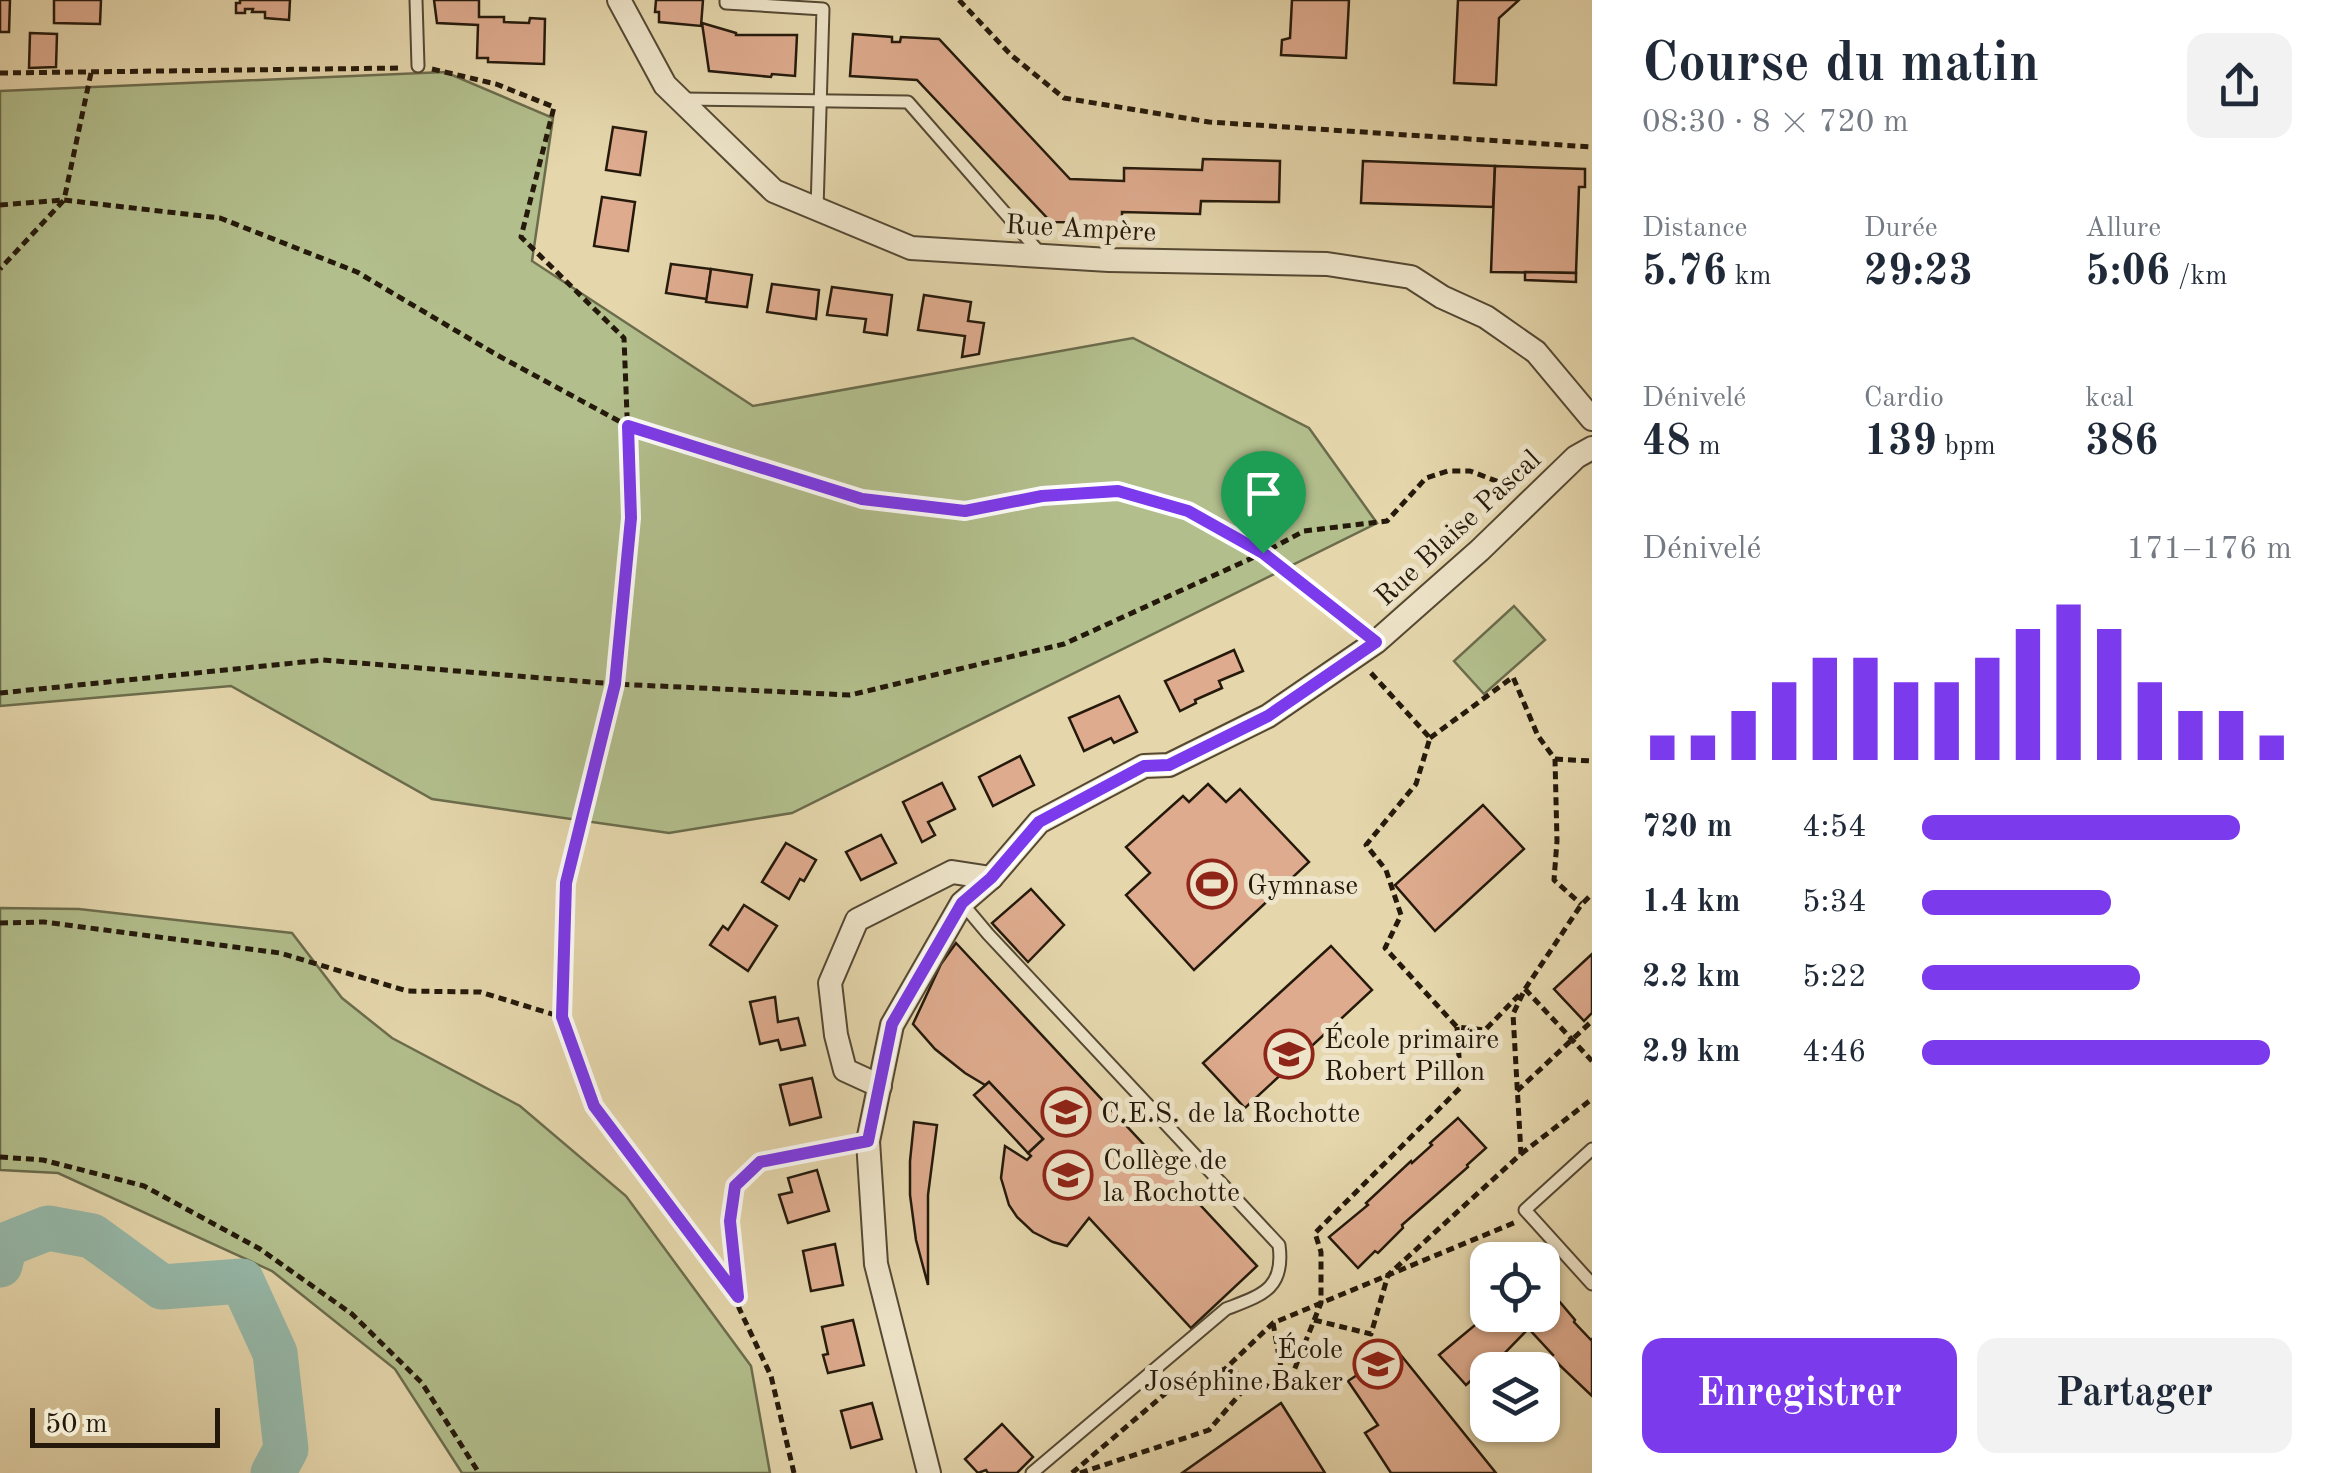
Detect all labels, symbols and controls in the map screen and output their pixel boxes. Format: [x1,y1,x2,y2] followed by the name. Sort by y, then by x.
[2187,33,2292,138] button: share
[1642,38,2039,93] text: Course du matin
[1642,107,1909,139] text: 08:30 · 8 × 720 m
[1005,212,1157,248] street label: Rue Ampère
[1642,215,1747,243] text: Distance
[1864,215,1938,243] text: Durée
[2085,215,2161,243] text: Allure
[1642,252,1727,294] text: 5.76
[1864,252,1973,294] text: 29:23
[2085,252,2170,294] text: 5:06
[1727,263,1771,291] text: km
[2170,263,2227,291] text: /km
[1642,385,1746,413] text: Dénivelé
[1864,385,1944,413] text: Cardio
[2085,385,2134,413] text: kcal
[1642,422,1691,464] text: 48
[1864,422,1937,464] text: 139
[2085,422,2158,464] text: 386
[1691,433,1721,461] text: m
[1937,433,1996,461] text: bpm
[1371,446,1547,612] street label: Rue Blaise Pascal
[1221,451,1306,554] pin
[1236,466,1291,521] icon: arrive
[1642,534,1761,566] text: Dénivelé
[2126,534,2292,566] text: 171–176 m
[1642,812,1732,844] text: 720 m
[1802,812,1867,844] text: 4:54
[1186,858,1238,910] sports icon: Gymnase
[1247,873,1358,901] place label: Gymnase
[1642,887,1741,919] text: 1.4 km
[1802,887,1867,919] text: 5:34
[1642,962,1741,994] text: 2.2 km
[1802,962,1867,994] text: 5:22
[1324,1022,1499,1087] place label: École primaire Robert Pillon
[1263,1028,1315,1080] school or university icon: École primaire Robert Pillon
[1642,1037,1741,1069] text: 2.9 km
[1802,1037,1867,1069] text: 4:46
[1040,1086,1092,1138] school or university icon: C.E.S. de la Rochotte
[1101,1101,1360,1129] place label: C.E.S. de la Rochotte
[1103,1148,1240,1208] place label: Collège de la Rochotte
[1042,1149,1094,1201] school or university icon: Collège de la Rochotte
[1470,1242,1560,1442] map controls
[1470,1242,1560,1332] button: locate
[1144,1332,1343,1397] place label: École Joséphine Baker
[1352,1338,1404,1390] school or university icon: École Joséphine Baker
[1642,1338,1957,1453] button: Enregistrer
[1977,1338,2292,1453] button: Partager
[1470,1352,1560,1442] button: layers
[30,1403,220,1448] scale bar
[45,1411,108,1439] text: 50 m

